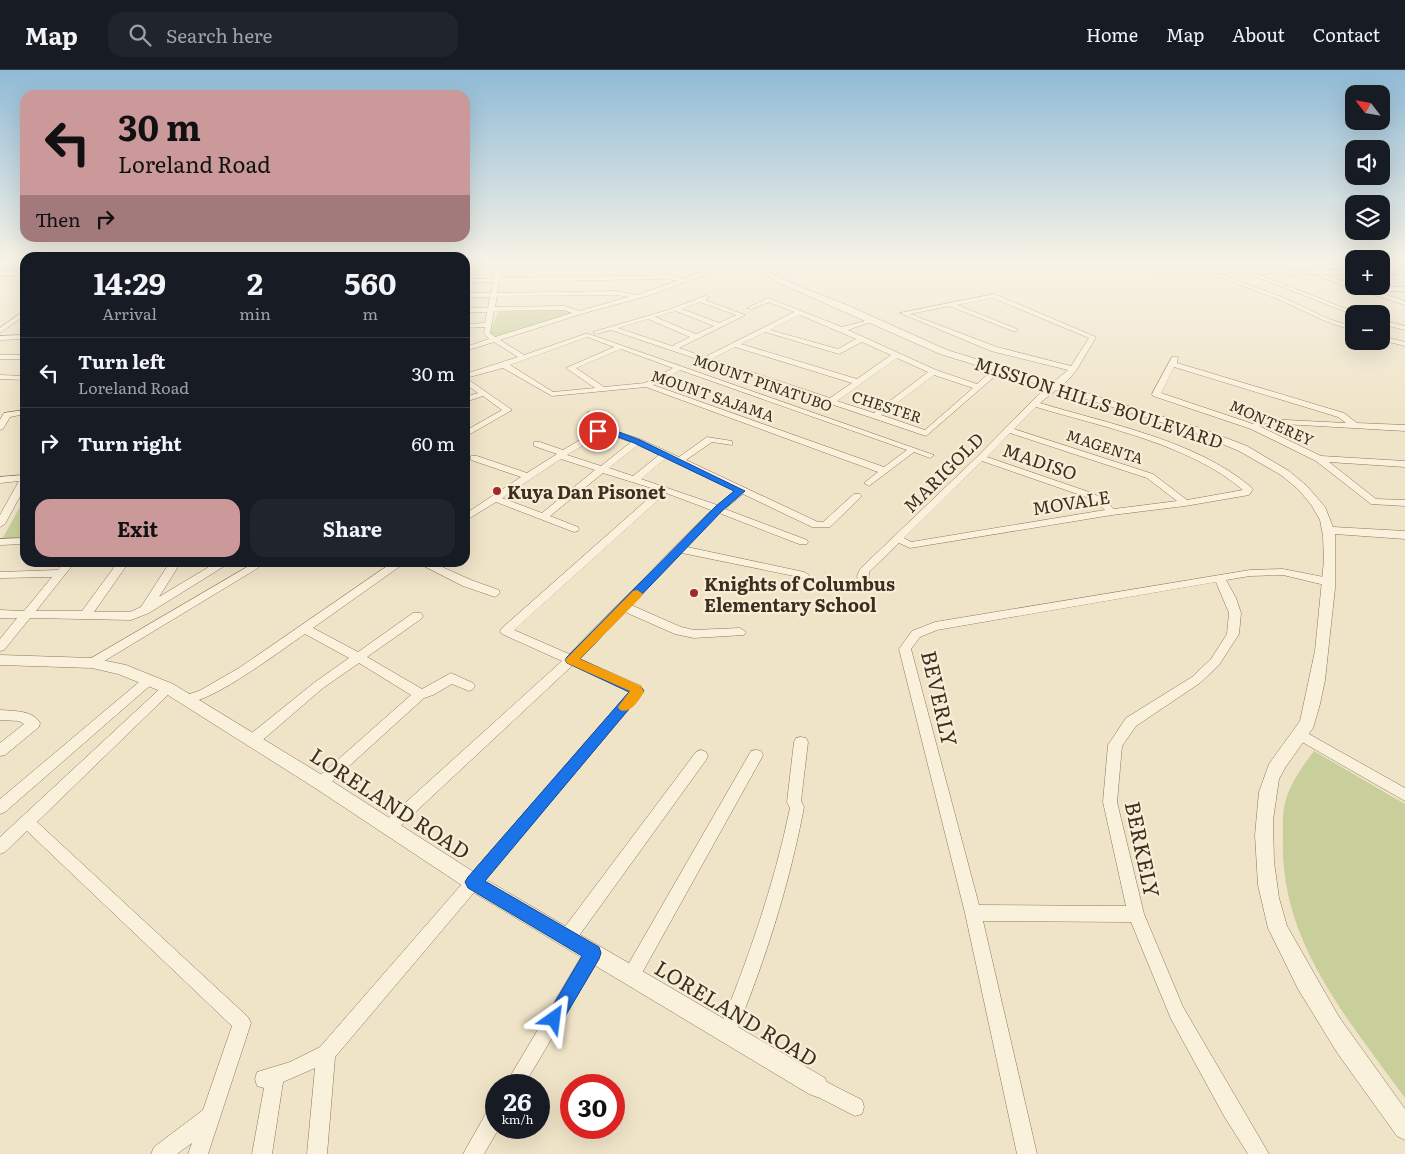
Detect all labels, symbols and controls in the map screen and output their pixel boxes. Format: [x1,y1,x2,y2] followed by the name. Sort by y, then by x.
[108,12,458,57] search box
[25,17,78,52] text: Map
[126,21,154,49] icon: search
[166,21,272,49] text: Search here
[1086,21,1138,48] text: Home
[1166,21,1204,48] text: Map
[1232,21,1285,48] text: About
[1313,21,1380,48] text: Contact
[1345,85,1390,130] north arrow
[1345,85,1390,350] map controls
[118,100,201,152] text: 30 m
[35,110,100,175] icon: left
[1345,140,1390,185] button: sound
[118,147,271,180] text: Loreland Road
[1345,195,1390,240] button: layers
[35,205,81,233] text: Then
[91,205,119,233] icon: right
[1345,250,1390,295] button: +
[93,260,166,304] text: 14:29
[247,260,263,304] text: 2
[344,260,397,304] text: 560
[102,301,157,325] text: Arrival
[239,301,271,325] text: min
[363,301,378,325] text: m
[1345,305,1390,350] button: −
[78,347,165,375] text: Turn left
[690,347,836,417] street label: MOUNT PINATUBO
[971,349,1227,455] street label: MISSION HILLS BOULEVARD
[35,359,63,387] icon: left
[411,359,455,387] text: 30 m
[648,363,778,427] street label: MOUNT SAJAMA
[78,375,189,399] text: Loreland Road
[849,384,925,428] street label: CHESTER
[1226,393,1318,451] street label: MONTEREY
[577,410,619,452] pin
[584,417,612,445] icon: arrive
[1064,423,1146,469] street label: MAGENTA
[897,426,989,518] street label: MARIGOLD
[35,429,63,457] icon: right
[78,429,182,457] text: Turn right
[412,429,455,457] text: 60 m
[999,436,1081,486] street label: MADISO
[507,478,666,505] place label: Kuya Dan Pisonet
[1030,483,1112,521] street label: MOVALE
[491,485,503,497] marker: Kuya Dan Pisonet
[35,499,240,557] button: Exit
[250,499,455,557] button: Share
[704,570,895,618] place label: Knights of Columbus Elementary School
[688,587,700,599] marker: Knights of Columbus Elementary School
[915,647,967,749] street label: BEVERLY
[305,739,477,865] street label: LORELAND ROAD
[1119,798,1169,900] street label: BERKELY
[650,951,824,1073] street label: LORELAND ROAD
[527,992,579,1044] position arrow
[560,1074,625,1139] speed limit sign: 30
[503,1082,532,1119] text: 26
[502,1110,533,1128] text: km/h

